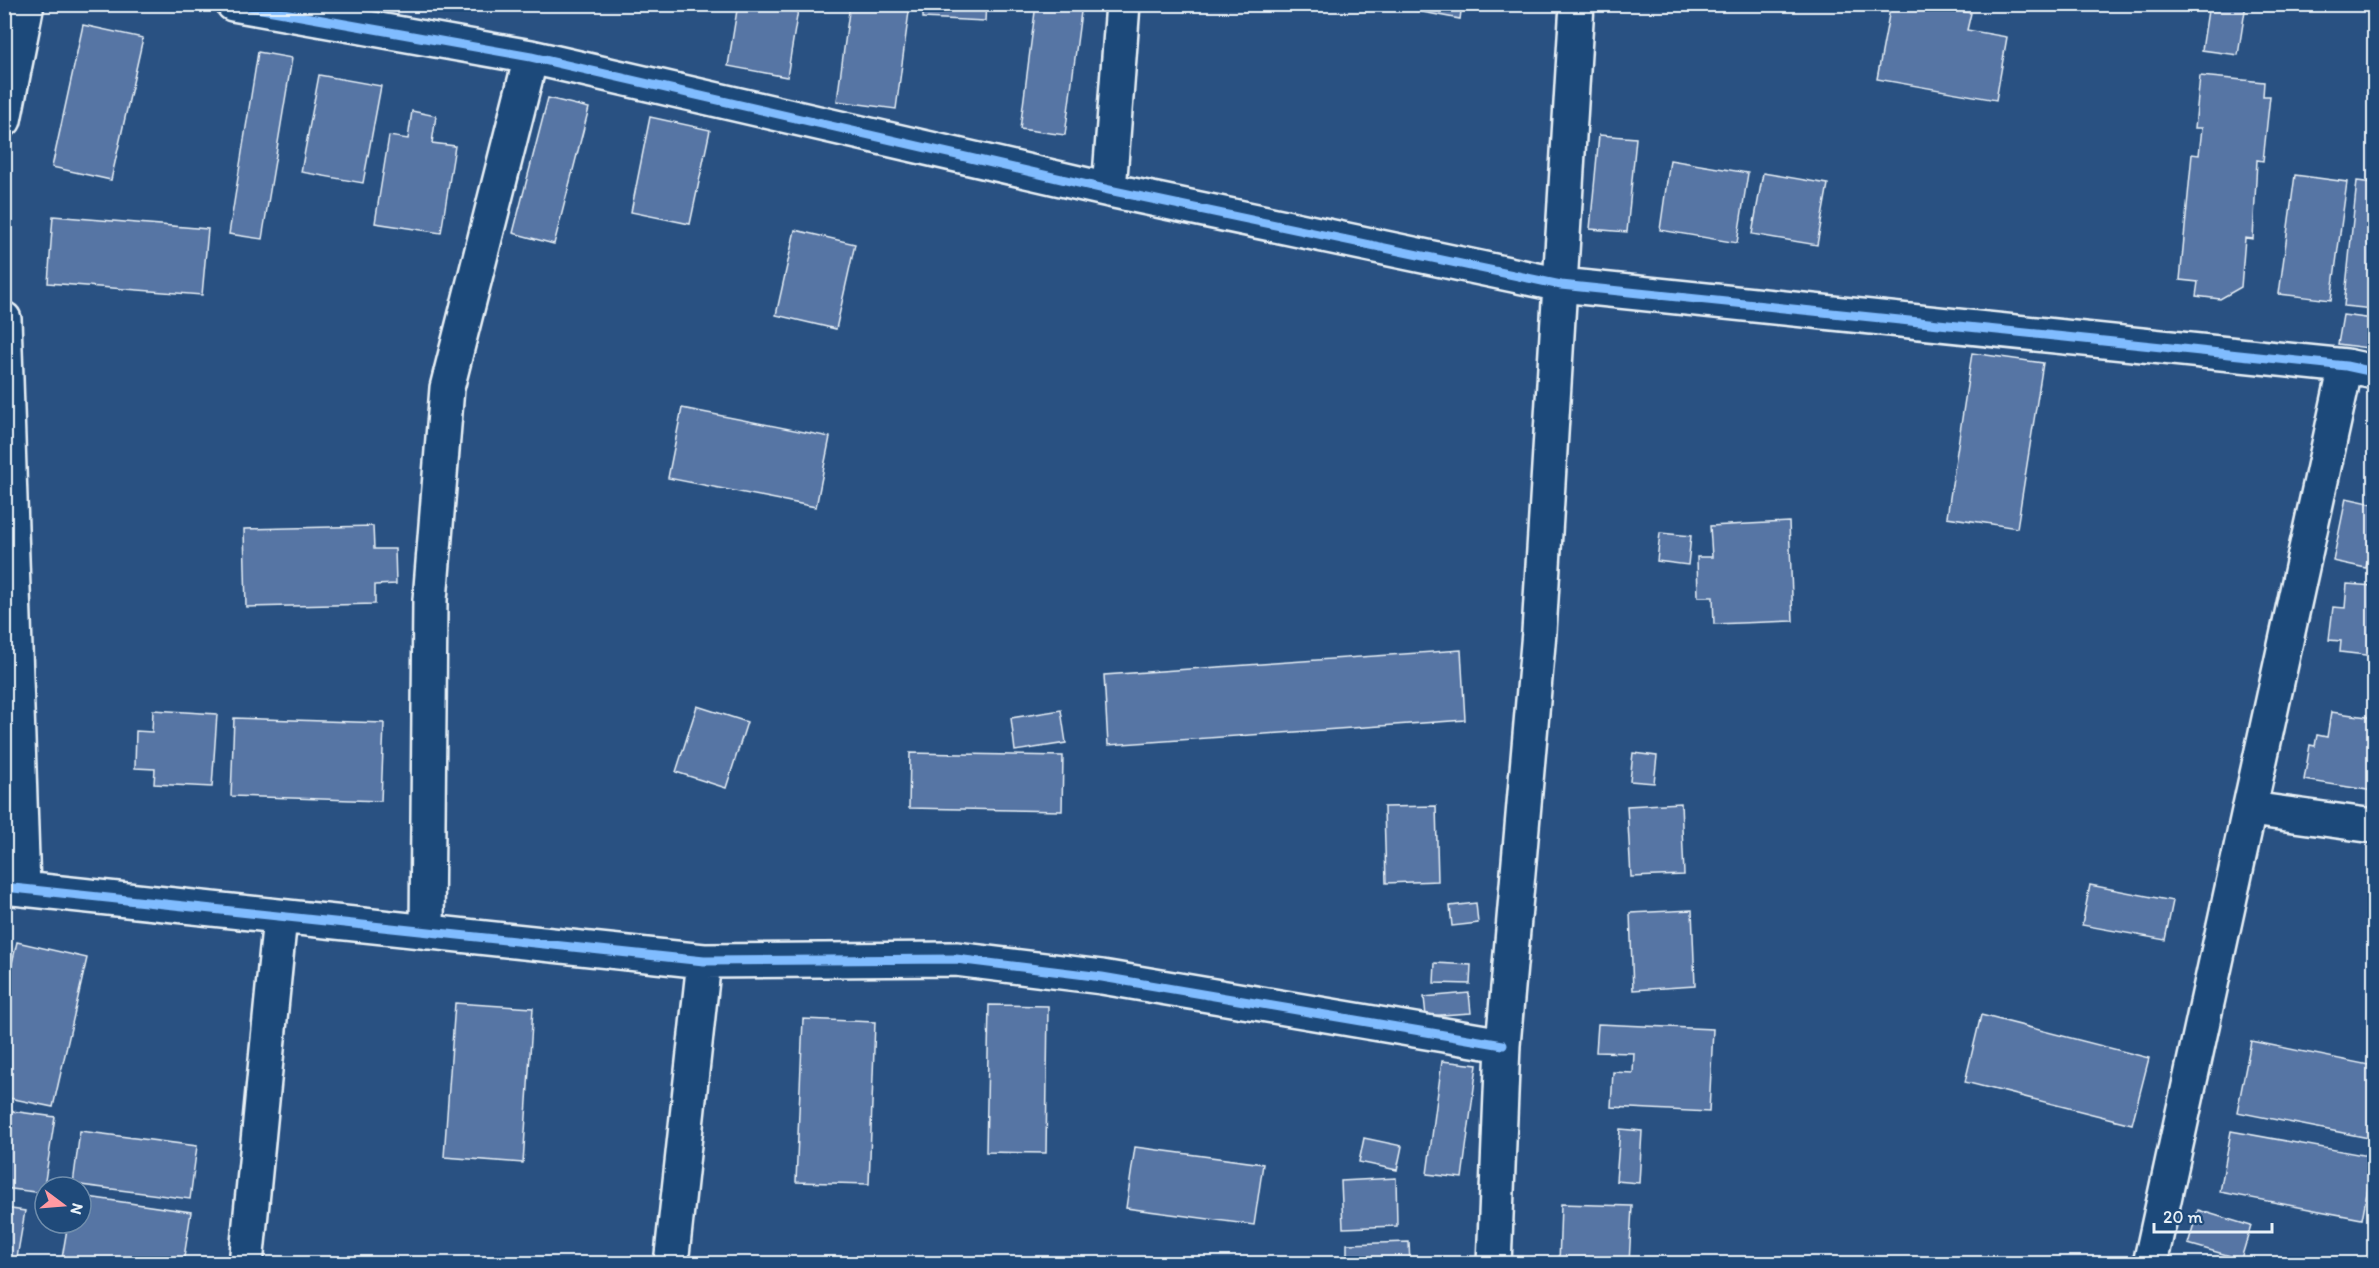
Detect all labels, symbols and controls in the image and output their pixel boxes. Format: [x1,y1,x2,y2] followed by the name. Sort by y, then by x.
[33,1175,93,1235] north arrow
[2154,1196,2272,1234] scale bar
[66,1201,88,1217] text: N
[2163,1206,2203,1228] text: 20 m

